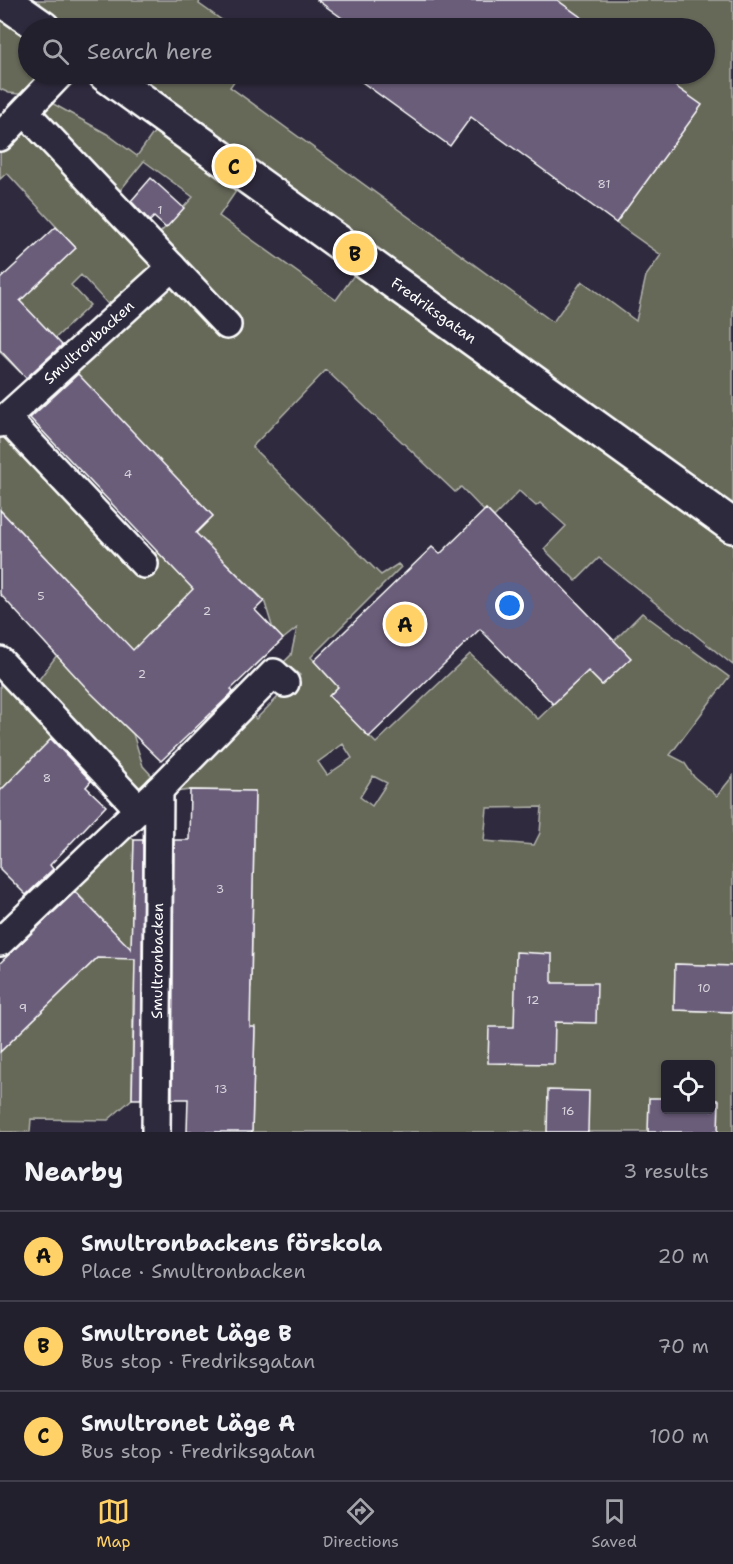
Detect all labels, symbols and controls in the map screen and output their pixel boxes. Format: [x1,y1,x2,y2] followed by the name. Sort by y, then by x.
[18,18,715,84] search box
[39,35,72,68] icon: search
[87,37,213,66] text: Search here
[214,144,254,188] pin: C
[598,176,610,192] house number: 81
[157,202,163,218] house number: 1
[336,230,374,276] pin: B
[387,273,480,348] street label: Fredriksgatan
[39,296,139,389] street label: Smultronbacken
[124,466,132,482] house number: 4
[37,588,45,604] house number: 5
[495,591,524,620] your location
[386,602,424,646] pin: A
[203,603,211,619] house number: 2
[138,666,146,682] house number: 2
[43,770,51,786] house number: 8
[216,881,224,897] house number: 3
[147,903,168,1019] street label: Smultronbacken
[697,980,711,996] house number: 10
[527,992,539,1008] house number: 12
[19,1000,27,1016] house number: 9
[661,1060,715,1114] map controls
[661,1060,715,1114] button: locate
[215,1081,227,1097] house number: 13
[561,1103,575,1119] house number: 16
[24,1154,123,1189] text: Nearby
[623,1158,709,1184] text: 3 results
[81,1229,382,1258] text: Smultronbackens förskola
[36,1243,51,1269] text: A
[658,1243,709,1269] text: 20 m
[81,1258,306,1284] text: Place · Smultronbacken
[81,1319,292,1348] text: Smultronet Läge B
[37,1333,50,1359] text: B
[657,1333,709,1359] text: 70 m
[81,1348,315,1374] text: Bus stop · Fredriksgatan
[81,1409,295,1438] text: Smultronet Läge A
[37,1423,50,1449] text: C
[649,1423,709,1449] text: 100 m
[81,1438,315,1464] text: Bus stop · Fredriksgatan
[96,1495,130,1552] tab: Map
[323,1495,399,1552] tab: Directions
[591,1495,637,1552] tab: Saved

